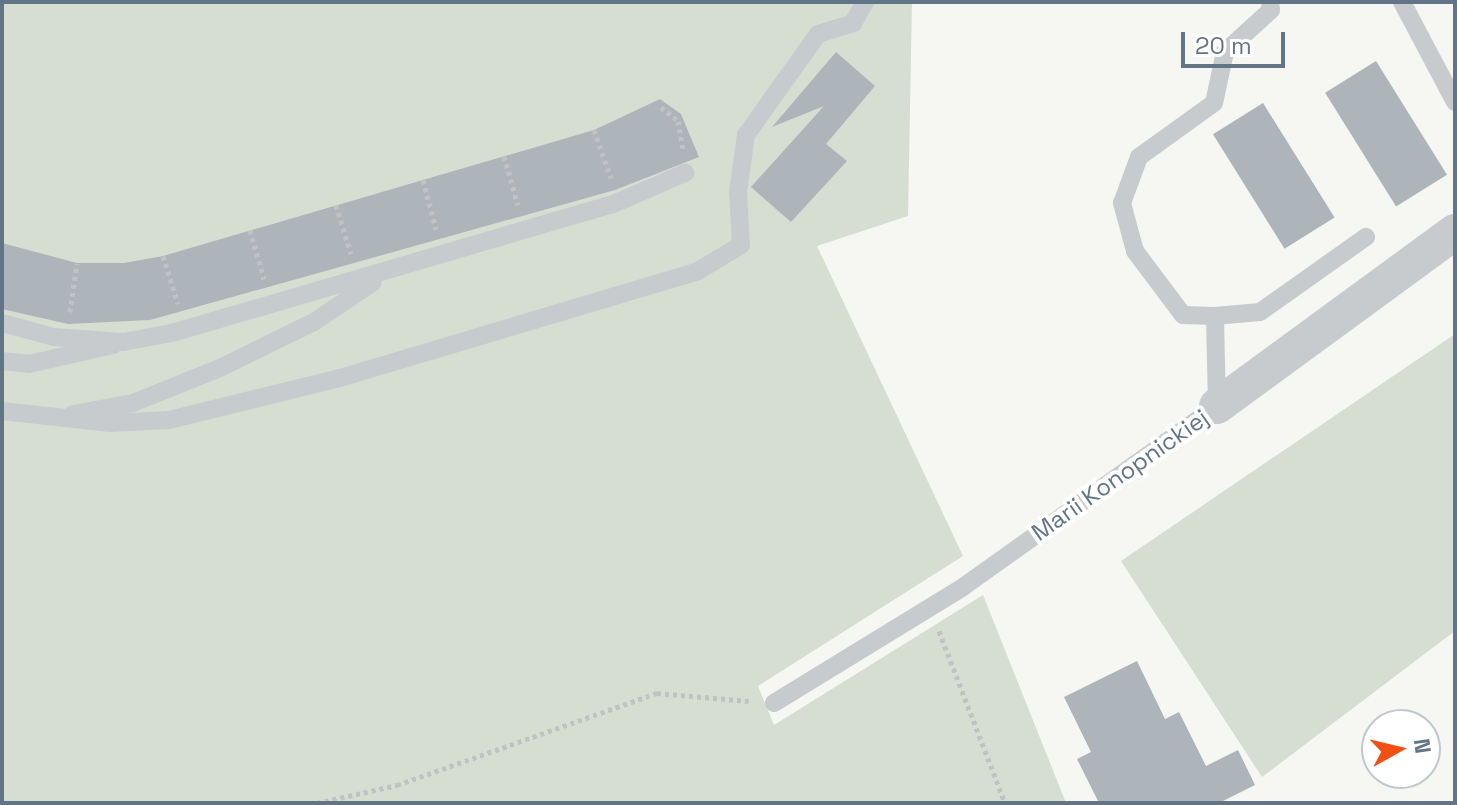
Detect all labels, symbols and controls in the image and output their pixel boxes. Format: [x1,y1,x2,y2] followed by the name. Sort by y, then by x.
[1185,16,1289,66] scale bar
[1195,30,1252,61] text: 20 m
[1026,403,1214,547] street label: Marii Konopnickiej
[1361,709,1441,789] north arrow
[1408,737,1438,755] text: N

